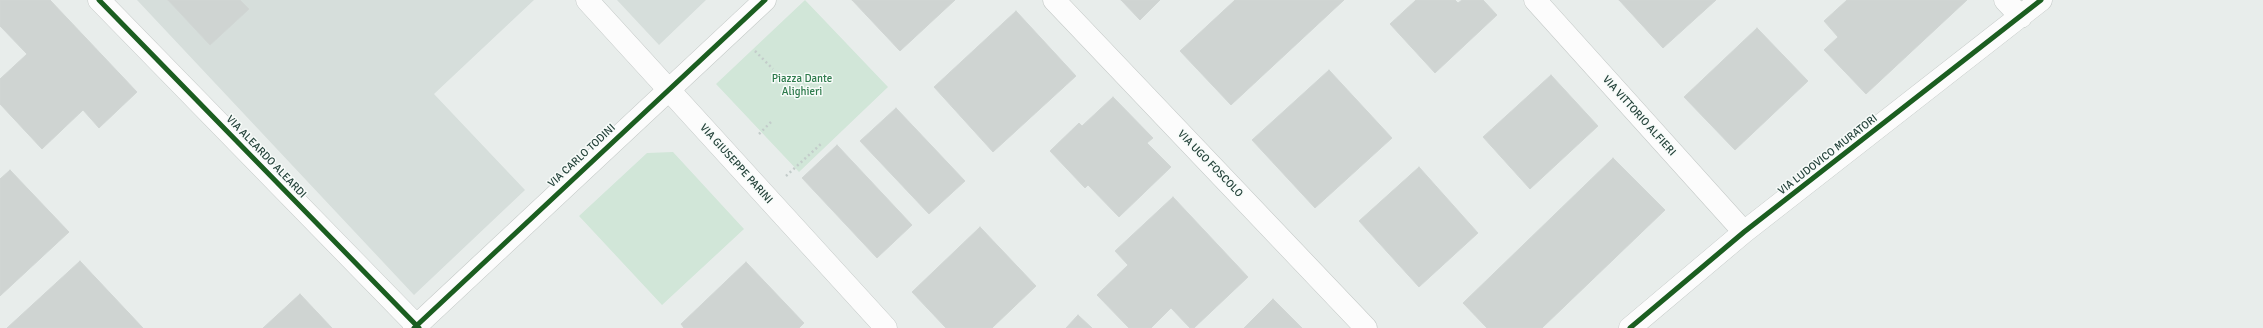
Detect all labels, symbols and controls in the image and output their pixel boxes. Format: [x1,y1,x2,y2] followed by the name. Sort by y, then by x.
[772,72,832,98] park label: Piazza Dante Alighieri
[1600,73,1678,159] street label: VIA VITTORIO ALFIERI
[1776,112,1880,198] street label: VIA LUDOVICO MURATORI
[223,113,309,201] street label: VIA ALEARDO ALEARDI
[546,121,618,191] street label: VIA CARLO TODINI
[697,121,775,207] street label: VIA GIUSEPPE PARINI
[1175,128,1245,200] street label: VIA UGO FOSCOLO

